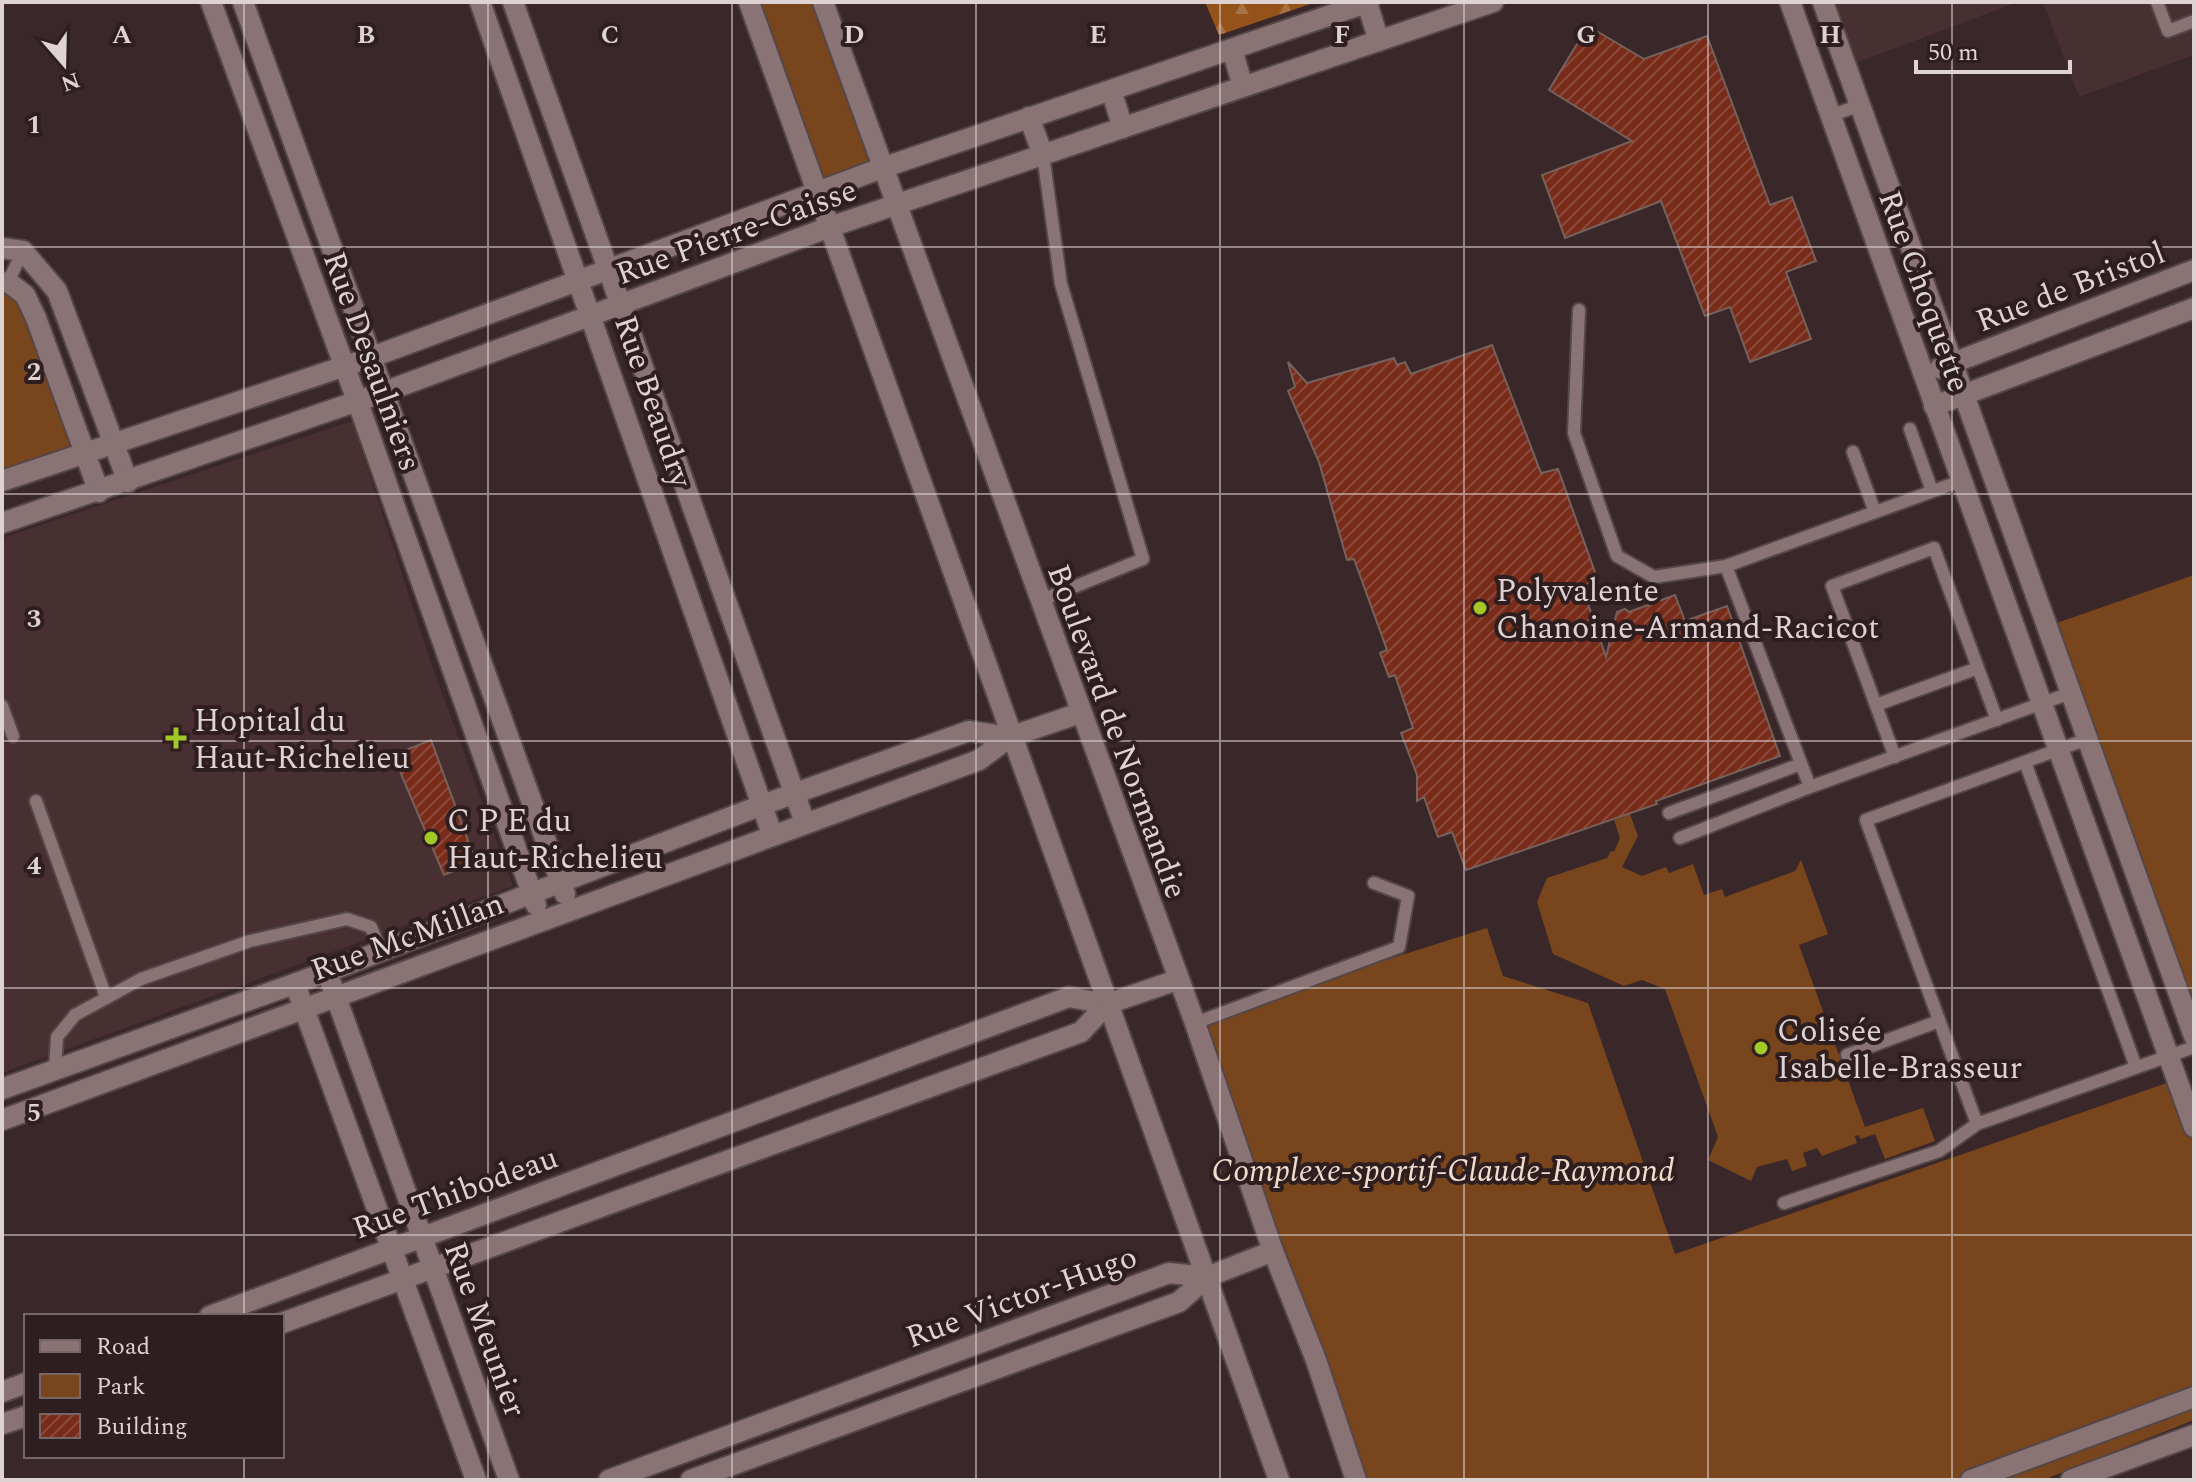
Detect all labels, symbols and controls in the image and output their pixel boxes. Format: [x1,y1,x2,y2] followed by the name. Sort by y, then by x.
[112,15,132,55] text: A
[357,15,375,55] text: B
[601,15,619,55] text: C
[844,15,864,55] text: D
[1089,15,1107,55] text: E
[1334,15,1350,55] text: F
[1576,15,1596,55] text: G
[1819,15,1841,55] text: H
[24,24,104,104] north arrow
[1916,24,2070,74] scale bar
[1928,35,1979,71] text: 50 m
[56,63,84,100] text: N
[27,105,41,145] text: 1
[609,166,864,299] street label: Rue Pierre-Caisse
[1864,184,1983,399] street label: Rue Choquette
[1969,229,2172,346] street label: Rue de Bristol
[309,245,434,478] street label: Rue Desaulniers
[600,309,705,496] street label: Rue Beaudry
[27,352,41,392] text: 2
[1033,557,1200,906] street label: Boulevard de Normandie
[1496,567,1879,653] place label: Polyvalente Chanoine-Armand-Racicot
[27,599,41,639] text: 3
[1471,599,1489,617] marker: Polyvalente Chanoine-Armand-Racicot
[194,697,410,783] place label: Hopital du Haut-Richelieu
[165,727,187,749] marker: Hopital du Haut-Richelieu
[447,797,663,883] place label: C P E du Haut-Richelieu
[422,829,440,847] marker: C P E du Haut-Richelieu
[27,846,42,886] text: 4
[304,880,511,995] street label: Rue McMillan
[1777,1007,2022,1093] place label: Colisée Isabelle-Brasseur
[1752,1039,1770,1057] marker: Colisée Isabelle-Brasseur
[27,1093,41,1133] text: 5
[346,1134,565,1253] street label: Rue Thibodeau
[1212,1147,1674,1196] park label: Complexe-sportif-Claude-Raymond
[899,1233,1144,1362] street label: Rue Victor-Hugo
[430,1235,539,1424] street label: Rue Meunier
[24,1314,284,1458] legend
[96,1329,150,1365] text: Road
[96,1369,146,1405] text: Park
[96,1409,188,1445] text: Building

